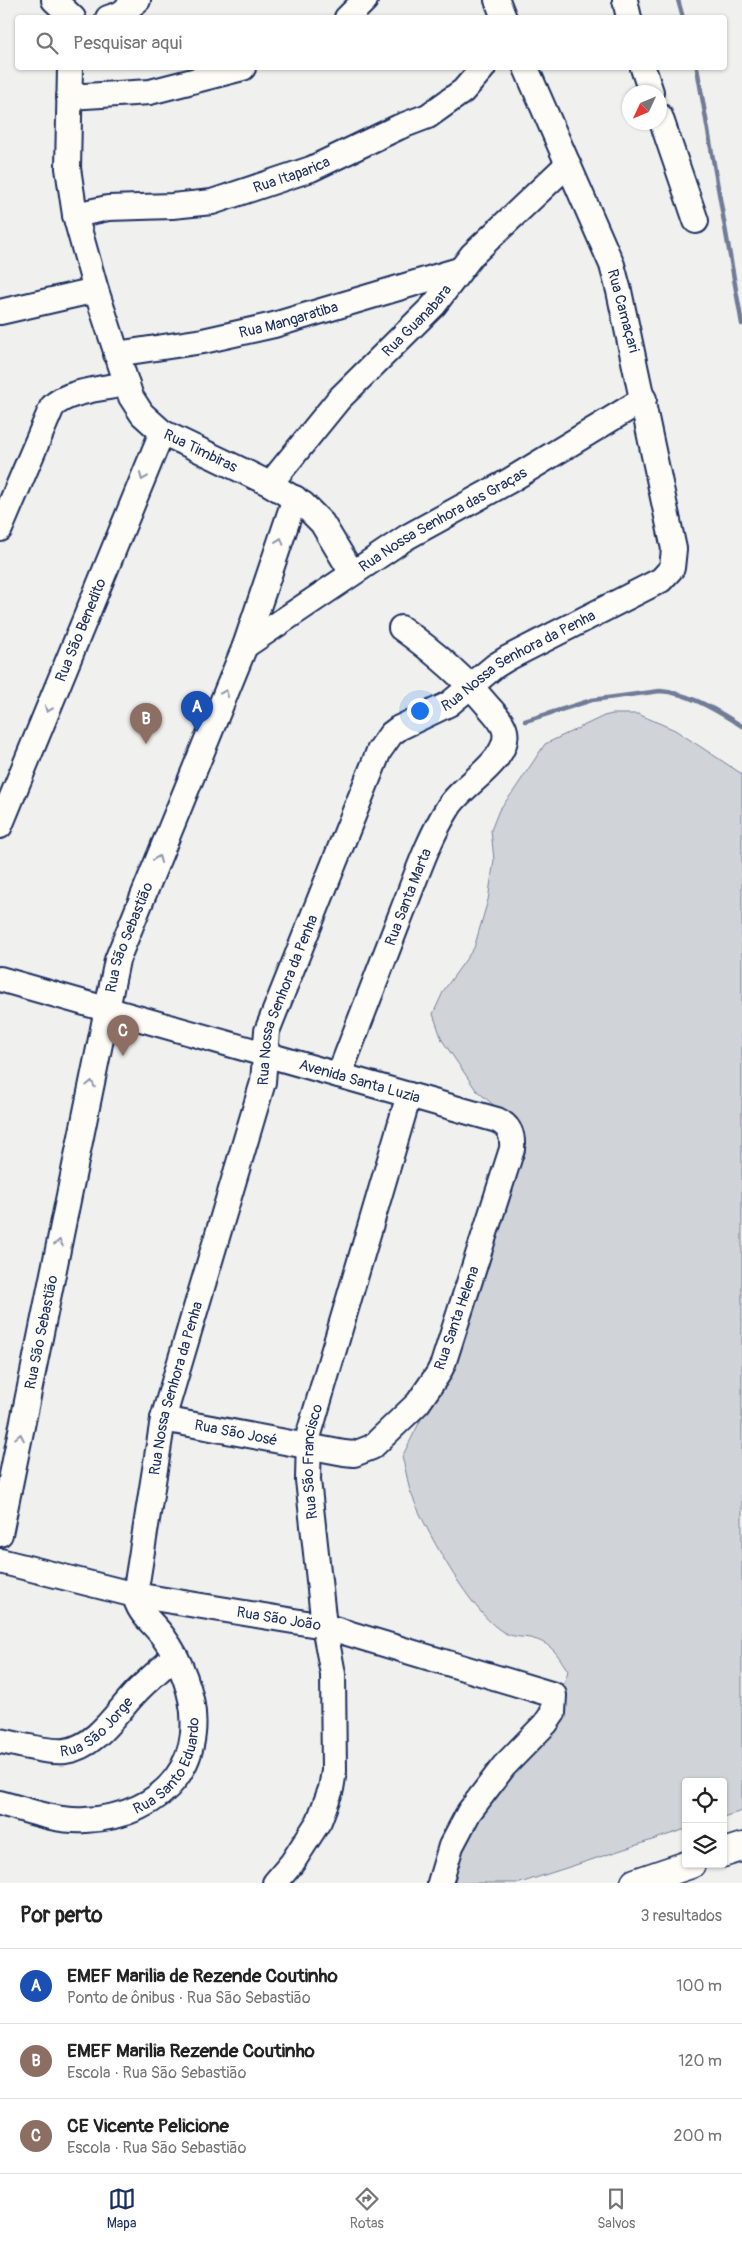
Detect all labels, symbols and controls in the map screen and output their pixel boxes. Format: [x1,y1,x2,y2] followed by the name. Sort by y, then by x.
[15,15,727,70] search box
[33,29,61,57] icon: search
[73,31,182,55] text: Pesquisar aqui
[622,85,667,130] north arrow
[251,152,333,197] street label: Rua Itaparica
[603,267,643,355] street label: Rua Camaçari
[378,281,456,361] street label: Rua Guanabara
[237,297,340,342] street label: Rua Mangaratiba
[161,425,241,477] street label: Rua Timbiras
[355,463,531,576] street label: Rua Nossa Senhora das Graças
[139,473,149,481] one-way arrow
[275,537,285,545] one-way arrow
[51,575,110,684] street label: Rua São Benedito
[438,606,599,716] street label: Rua Nossa Senhora da Penha
[220,690,230,698] one-way arrow
[181,691,213,732] pin: A
[407,698,433,724] your location
[130,703,162,744] pin: B
[44,704,54,713] one-way arrow
[381,845,436,948] street label: Rua Santa Marta
[151,855,162,864] one-way arrow
[101,879,157,994] street label: Rua São Sebastião
[253,912,322,1086] street label: Rua Nossa Senhora da Penha
[107,1015,139,1056] pin: C
[297,1055,422,1107] street label: Avenida Santa Luzia
[85,1079,96,1088] one-way arrow
[53,1239,63,1247] one-way arrow
[430,1263,484,1373] street label: Rua Santa Helena
[20,1273,62,1391] street label: Rua São Sebastião
[145,1299,207,1477] street label: Rua Nossa Senhora da Penha
[298,1402,327,1520] street label: Rua São Francisco
[193,1416,279,1450] street label: Rua São José
[14,1432,24,1441] one-way arrow
[235,1602,323,1635] street label: Rua São João
[59,1692,137,1761] street label: Rua São Jorge
[130,1717,203,1818] street label: Rua Santo Eduardo
[682,1778,727,1868] map controls
[682,1778,727,1823] button: locate
[682,1823,727,1868] button: layers
[20,1902,102,1929] text: Por perto
[640,1906,722,1926] text: 3 resultados
[67,1964,338,1988] text: EMEF Marilia de Rezende Coutinho
[31,1976,41,1996] text: A
[676,1976,722,1996] text: 100 m
[67,1988,311,2008] text: Ponto de ônibus · Rua São Sebastião
[67,2039,315,2063] text: EMEF Marilia Rezende Coutinho
[31,2051,41,2071] text: B
[678,2051,722,2071] text: 120 m
[67,2063,246,2083] text: Escola · Rua São Sebastião
[67,2114,229,2138] text: CE Vicente Pelicione
[31,2126,41,2146] text: C
[674,2126,722,2146] text: 200 m
[67,2138,246,2158] text: Escola · Rua São Sebastião
[107,2185,136,2232] tab: Mapa
[350,2185,384,2232] tab: Rotas
[597,2185,635,2232] tab: Salvos

